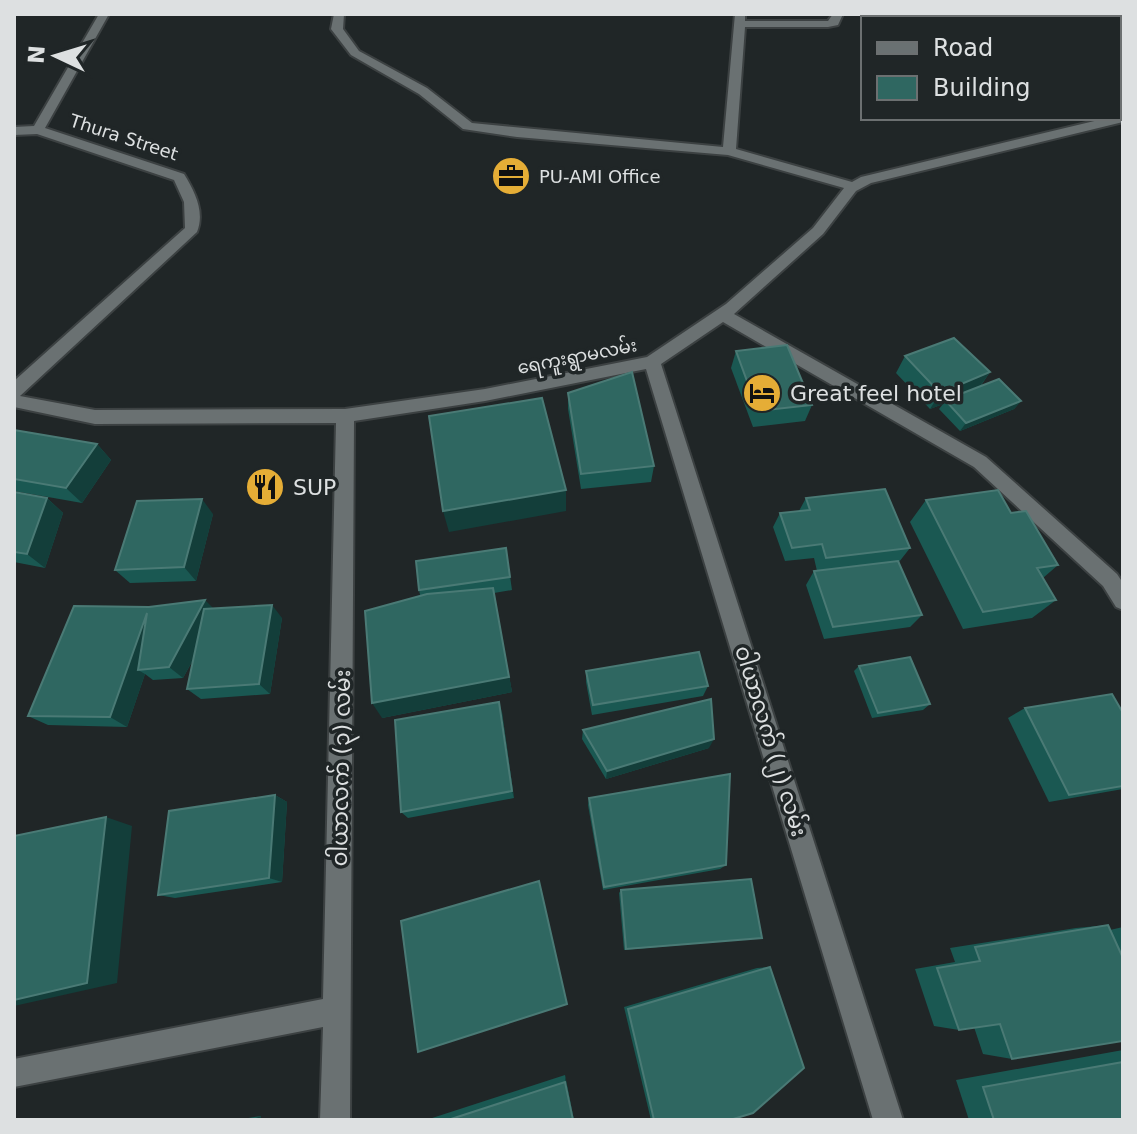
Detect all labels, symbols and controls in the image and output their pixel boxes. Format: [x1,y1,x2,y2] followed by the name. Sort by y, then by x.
[16,16,96,96] north arrow
[861,16,1121,120] legend
[933,34,993,62] text: Road
[23,45,50,65] text: N
[933,74,1030,102] text: Building
[66,109,181,164] street label: Thura Street
[490,155,532,197] office icon: PU-AMI Office
[539,166,661,187] place label: PU-AMI Office
[515,332,640,383] street label: ရေကူးရွာမလမ်း
[741,372,783,414] hotel icon: Great feel hotel
[790,381,962,406] place label: Great feel hotel
[244,466,286,508] restaurant icon: SUP
[293,475,336,500] place label: SUP
[725,642,815,841] street label: ဝါယာလက် (၂) လမ်း
[324,669,360,867] street label: ဝါယာလက် (၃) လမ်း

